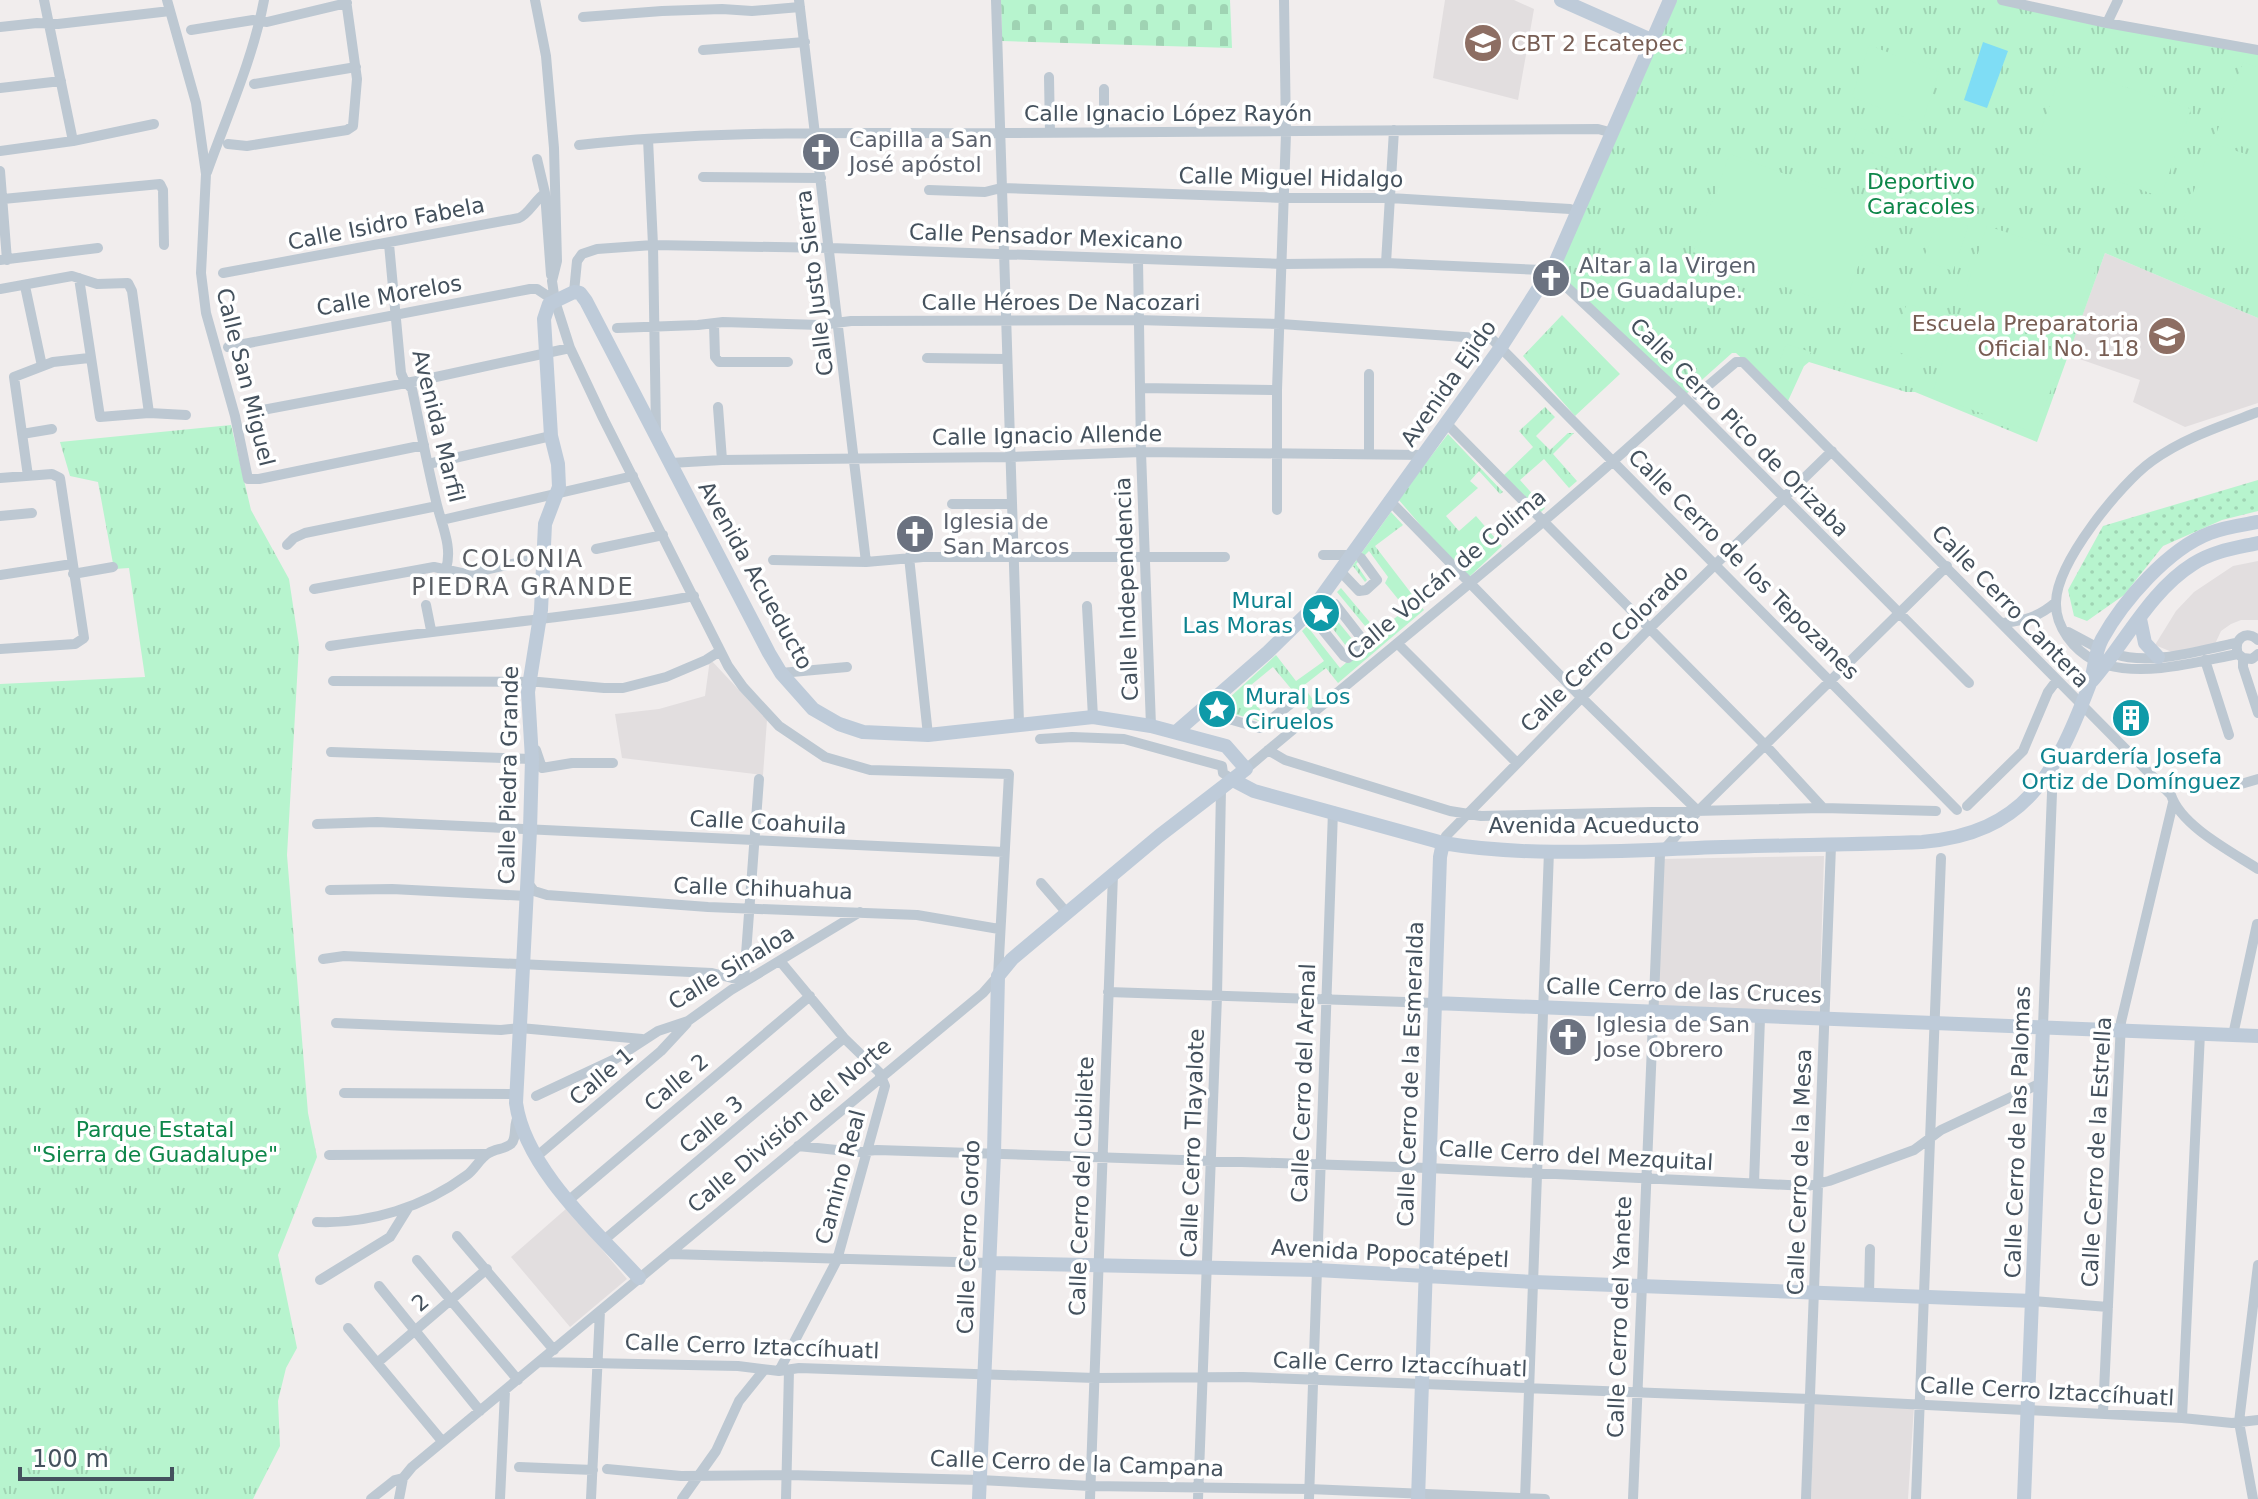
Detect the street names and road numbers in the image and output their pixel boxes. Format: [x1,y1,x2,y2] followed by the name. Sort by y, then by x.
[1024,101,1312,126] street label: Calle Ignacio López Rayón
[1178,163,1404,192] street label: Calle Miguel Hidalgo
[791,188,838,377] street label: Calle Justo Sierra
[286,192,487,255] street label: Calle Isidro Fabela
[909,219,1183,254] street label: Calle Pensador Mexicano
[314,270,464,321] street label: Calle Morelos
[211,285,280,469] street label: Calle San Miguel
[922,290,1200,315] street label: Calle Héroes De Nacozari
[1625,313,1854,542] street label: Calle Cerro Pico de Orizaba
[1396,315,1501,451] street label: Avenida Ejido
[407,347,470,505] street label: Avenida Marfil
[932,421,1162,450] street label: Calle Ignacio Allende
[1623,444,1864,685] street label: Calle Cerro de los Tepozanes
[693,477,818,674] street label: Avenida Acueducto
[1110,477,1143,701] street label: Calle Independencia
[1342,484,1551,665] street label: Calle Volcán de Colima
[1927,520,2095,693] street label: Calle Cerro Cantera
[1515,559,1693,737] street label: Calle Cerro Colorado
[494,666,523,884] street label: Calle Piedra Grande
[689,806,847,839] street label: Calle Coahuila
[1488,813,1700,838] street label: Avenida Acueducto
[673,873,853,904] street label: Calle Chihuahua
[664,920,799,1015] street label: Calle Sinaloa
[1393,921,1428,1227] street label: Calle Cerro de la Esmeralda
[1287,963,1320,1203] street label: Calle Cerro del Arenal
[1546,973,1822,1008] street label: Calle Cerro de las Cruces
[2000,985,2035,1279] street label: Calle Cerro de las Palomas
[2077,1016,2116,1288] street label: Calle Cerro de la Estrella
[1176,1028,1209,1258] street label: Calle Cerro Tlayalote
[683,1033,896,1218] street label: Calle División del Norte
[564,1043,638,1110] street label: Calle 1
[1783,1048,1816,1296] street label: Calle Cerro de la Mesa
[639,1049,713,1116] street label: Calle 2
[1064,1056,1099,1316] street label: Calle Cerro del Cubilete
[674,1091,748,1158] street label: Calle 3
[811,1107,870,1247] street label: Camino Real
[1438,1136,1714,1175] street label: Calle Cerro del Mezquital
[953,1139,984,1335] street label: Calle Cerro Gordo
[1603,1195,1636,1439] street label: Calle Cerro del Yanete
[1270,1235,1510,1272] street label: Avenida Popocatépetl
[407,1288,434,1316] street label: 2
[624,1330,880,1363] street label: Calle Cerro Iztaccíhuatl
[1272,1348,1528,1381] street label: Calle Cerro Iztaccíhuatl
[1919,1372,2175,1411] street label: Calle Cerro Iztaccíhuatl
[929,1446,1225,1481] street label: Calle Cerro de la Campana

